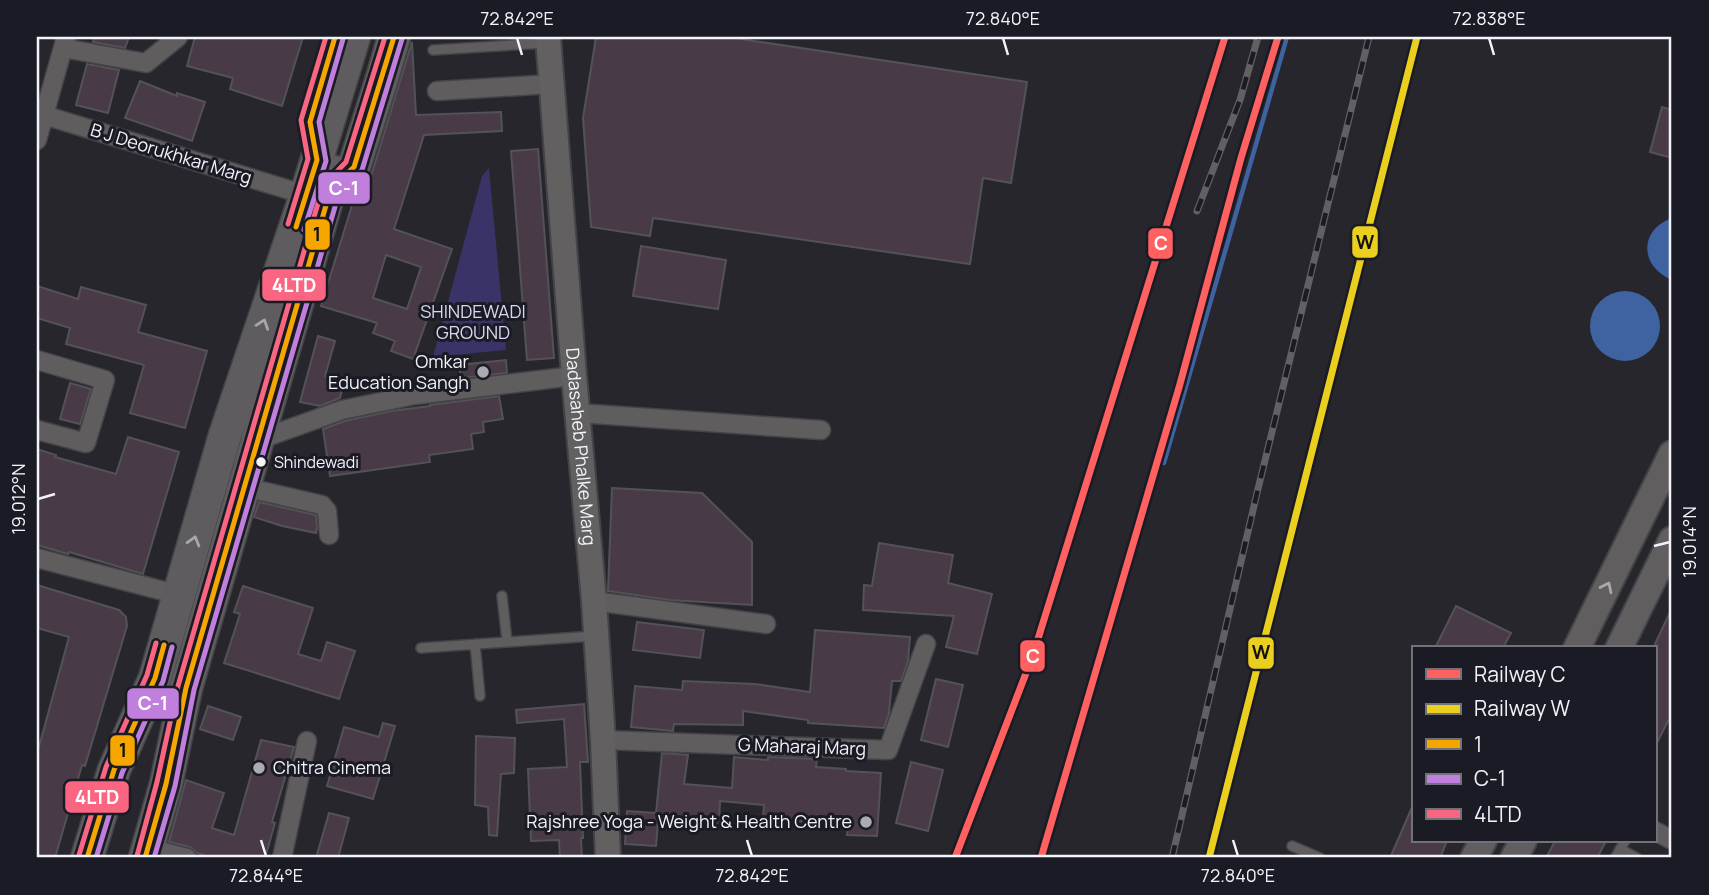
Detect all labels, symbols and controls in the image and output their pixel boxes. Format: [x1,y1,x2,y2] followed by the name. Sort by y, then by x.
[480,6,554,30] text: 72.842°E
[966,6,1040,30] text: 72.840°E
[1452,6,1526,30] text: 72.838°E
[88,117,255,189] street label: B J Deorukhkar Marg
[317,171,371,205] line badge: C-1
[329,175,359,201] text: C-1
[304,218,331,251] line badge: 1
[313,221,321,247] text: 1
[1351,225,1379,259] line badge: W
[1147,227,1174,260] line badge: C
[1356,229,1375,255] text: W
[1154,230,1168,256] text: C
[261,268,327,302] line badge: 4LTD
[272,272,316,298] text: 4LTD
[420,299,526,344] park label: SHINDEWADI GROUND
[255,319,269,331] one-way arrow
[561,347,602,546] street label: Dadasaheb Phalke Marg
[328,349,469,394] place label: Omkar Education Sangh
[475,364,491,380] marker: Omkar Education Sangh
[274,451,359,473] place label: Shindewadi
[254,455,268,469] marker: Shindewadi
[6,463,30,535] text: 19.012°N
[1677,506,1701,578] text: 19.014°N
[186,536,201,548] one-way arrow
[1599,582,1613,594] one-way arrow
[1247,636,1275,670] line badge: W
[1019,639,1046,673] line badge: C
[1252,639,1271,665] text: W
[1026,643,1040,669] text: C
[1412,646,1656,842] legend
[1474,660,1566,688] text: Railway C
[126,687,180,720] line badge: C-1
[138,690,168,716] text: C-1
[1474,694,1571,722] text: Railway W
[1474,730,1482,758] text: 1
[738,732,867,760] street label: G Maharaj Marg
[109,734,136,767] line badge: 1
[119,737,127,763] text: 1
[273,755,391,779] place label: Chitra Cinema
[251,760,267,776] marker: Chitra Cinema
[1474,764,1506,792] text: C-1
[64,780,130,814] line badge: 4LTD
[75,784,119,810] text: 4LTD
[1474,800,1522,828] text: 4LTD
[526,809,852,833] place label: Rajshree Yoga - Weight & Health Centre
[858,814,874,830] marker: Rajshree Yoga - Weight & Health Centre
[229,863,303,887] text: 72.844°E
[715,863,789,887] text: 72.842°E
[1201,863,1275,887] text: 72.840°E

